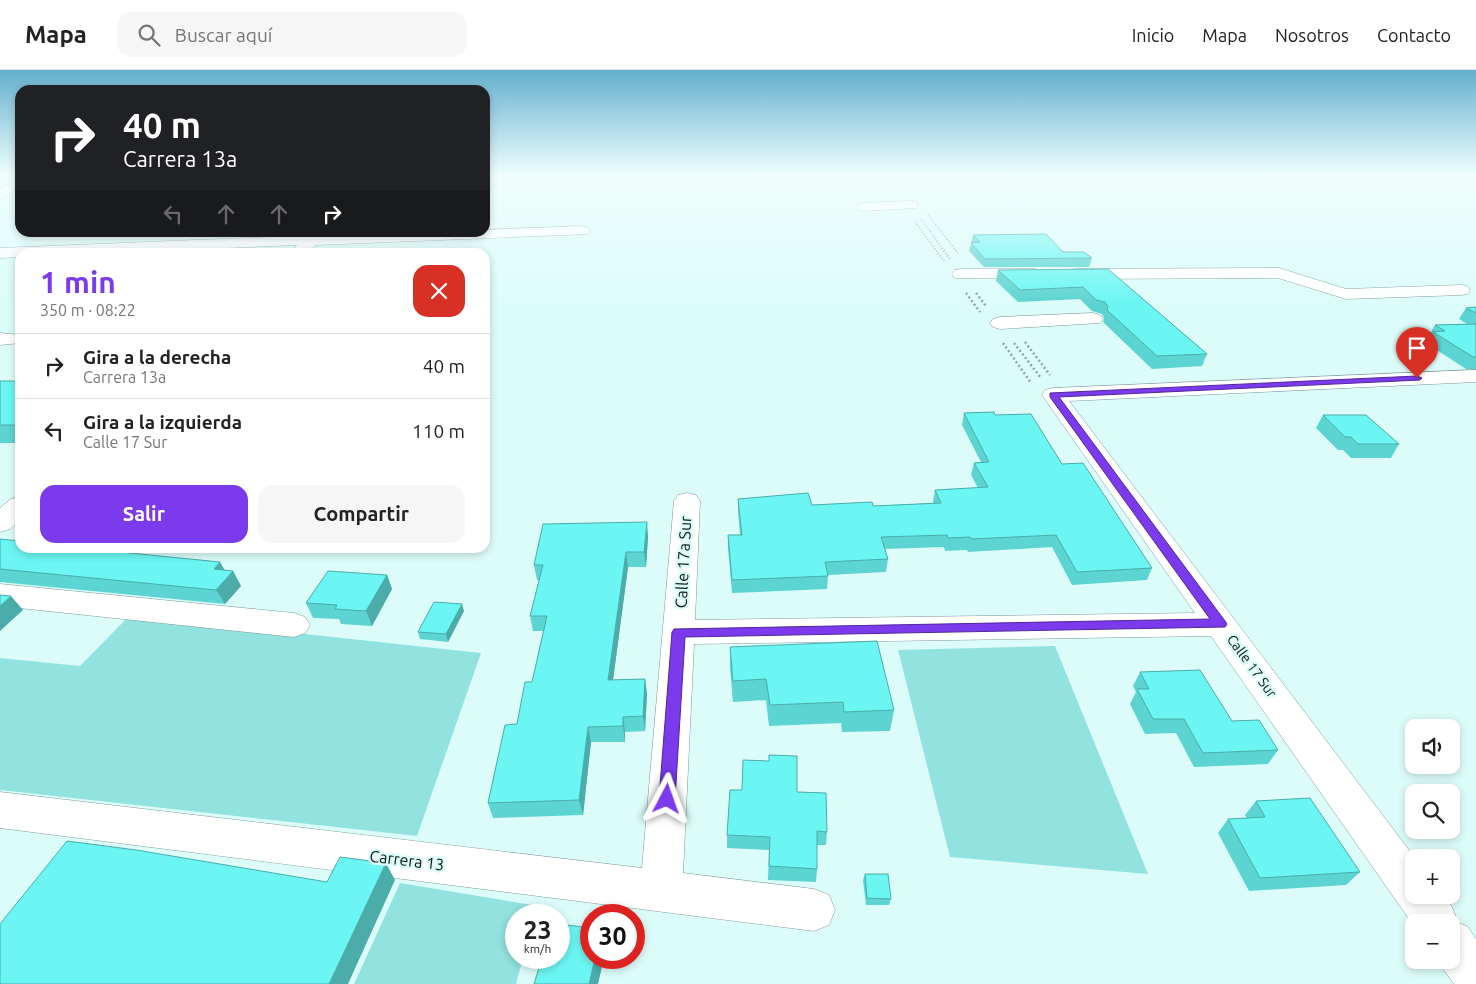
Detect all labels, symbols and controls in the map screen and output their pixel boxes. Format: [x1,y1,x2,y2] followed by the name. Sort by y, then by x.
[117,12,467,57] search box
[25,21,87,48] text: Mapa
[135,21,163,49] icon: search
[175,24,272,46] text: Buscar aquí
[1132,25,1174,45] text: Inicio
[1202,25,1247,45] text: Mapa
[1275,25,1349,45] text: Nosotros
[1377,25,1451,45] text: Contacto
[40,105,105,170] icon: right
[123,105,201,145] text: 40 m
[123,146,237,171] text: Carrera 13a
[159,200,187,228] icon: left
[212,200,240,228] icon: ahead
[265,200,293,228] icon: ahead
[318,200,346,228] icon: right
[40,265,116,299] text: 1 min
[413,265,465,317] button: close
[40,301,136,319] text: 350 m · 08:22
[1396,327,1438,378] pin
[1403,334,1431,362] icon: arrive
[83,346,231,368] text: Gira a la derecha
[40,352,68,380] icon: right
[423,355,465,377] text: 40 m
[83,368,166,386] text: Carrera 13a
[83,411,242,433] text: Gira a la izquierda
[40,417,68,445] icon: left
[412,420,465,442] text: 110 m
[83,433,167,451] text: Calle 17 Sur
[40,485,248,543] button: Salir
[258,485,465,543] button: Compartir
[672,515,694,609] street label: Calle 17a Sur
[1224,631,1281,701] street label: Calle 17 Sur
[1405,719,1460,969] map controls
[1405,719,1460,774] button: sound
[640,772,692,824] position arrow
[1405,784,1460,839] button: search
[369,846,445,874] street label: Carrera 13
[1405,849,1460,904] button: +
[580,904,645,969] speed limit sign: 30
[1405,914,1460,969] button: −
[523,916,552,944] text: 23
[524,942,551,955] text: km/h

